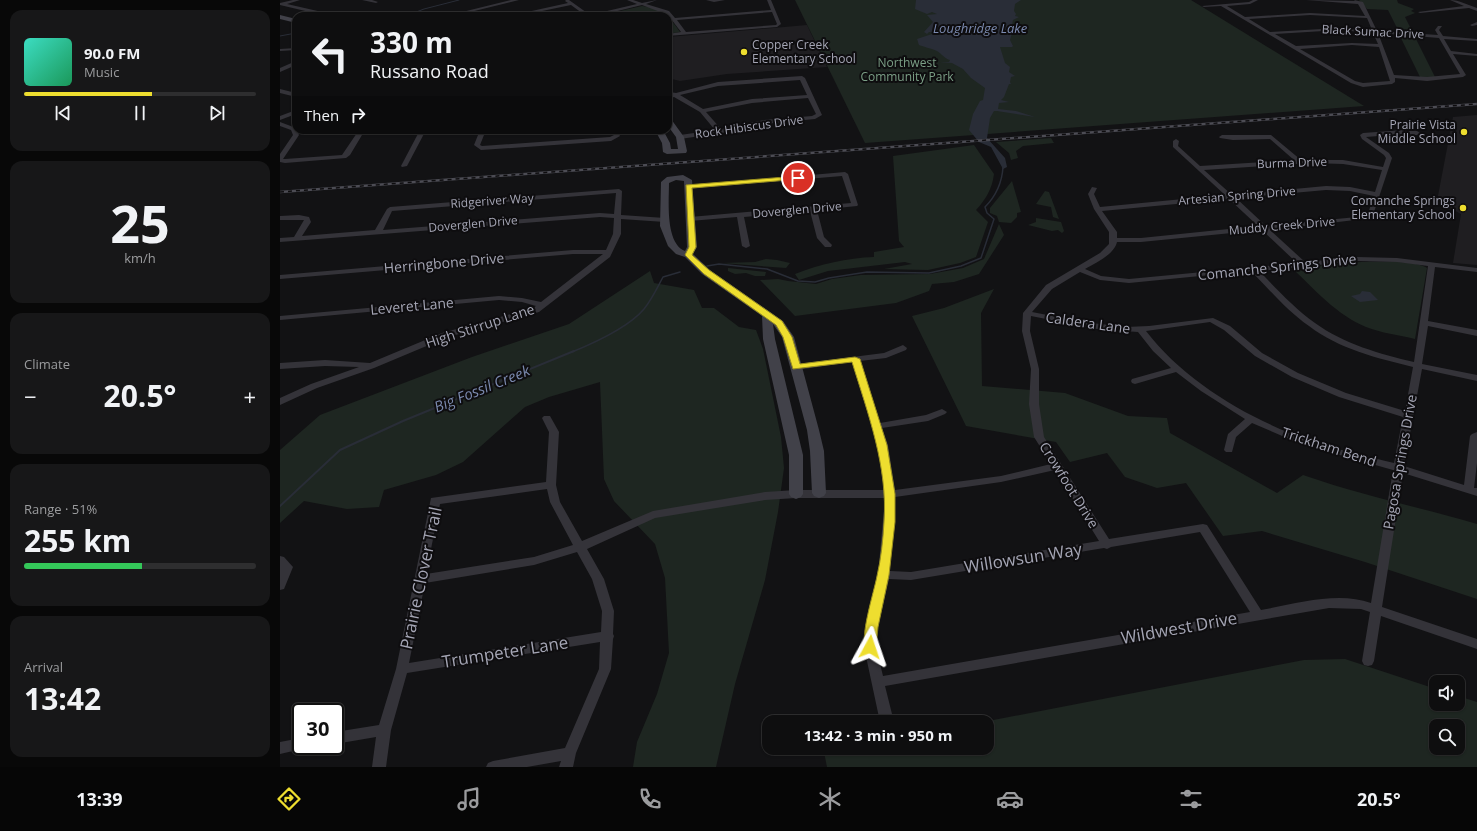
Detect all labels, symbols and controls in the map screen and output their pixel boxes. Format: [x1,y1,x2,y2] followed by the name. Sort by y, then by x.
[933,19,1028,37] water label: Loughridge Lake
[1321,20,1425,43] street label: Black Sumac Drive
[370,23,453,61] text: 330 m
[304,28,356,80] icon: left
[752,36,856,67] place label: Copper Creek Elementary School
[84,43,140,63] text: 90.0 FM
[739,47,749,57] marker: Copper Creek Elementary School
[860,54,954,85] park label: Northwest Community Park
[370,59,489,83] text: Russano Road
[84,63,119,81] text: Music
[52,102,74,124] icon: previous
[129,102,151,124] icon: pause
[206,102,228,124] icon: next
[347,104,369,126] icon: right
[304,105,339,125] text: Then
[694,110,804,143] street label: Rock Hibiscus Drive
[1377,116,1456,147] place label: Prairie Vista Middle School
[1459,127,1469,137] marker: Prairie Vista Middle School
[1257,153,1328,172] street label: Burma Drive
[781,161,815,195] pin
[787,167,809,189] icon: arrive
[1178,182,1297,209] street label: Artesian Spring Drive
[110,187,170,258] text: 25
[450,189,535,212] street label: Ridgeriver Way
[1351,192,1455,223] place label: Comanche Springs Elementary School
[752,197,843,222] street label: Doverglen Drive
[1458,203,1468,213] marker: Comanche Springs Elementary School
[428,211,519,236] street label: Doverglen Drive
[1228,212,1336,239] street label: Muddy Creek Drive
[383,248,505,277] street label: Herringbone Drive
[124,249,156,267] text: km/h
[1197,249,1357,284] street label: Comanche Springs Drive
[369,292,455,319] street label: Leveret Lane
[423,299,537,352] street label: High Stirrup Lane
[1045,307,1132,338] street label: Caldera Lane
[24,355,70,373] text: Climate
[431,360,533,416] water label: Big Fossil Creek
[104,375,176,416] text: 20.5°
[24,381,37,411] text: −
[243,381,256,411] text: +
[1378,393,1421,531] street label: Pagosa Springs Drive
[1280,422,1379,471] street label: Trickham Bend
[1035,438,1104,532] street label: Crowfoot Drive
[24,500,97,518] text: Range · 51%
[394,505,447,651] street label: Prairie Clover Trail
[24,520,131,561] text: 255 km
[962,537,1084,578] street label: Willowsun Way
[1119,606,1239,649] street label: Wildwest Drive
[849,626,891,668] position arrow
[440,630,570,673] street label: Trumpeter Lane
[24,658,63,676] text: Arrival
[1429,675,1465,755] map controls
[1429,675,1465,711] button: sound
[24,678,101,719] text: 13:42
[292,703,344,755] speed limit sign: 30
[1429,719,1465,755] button: search
[804,725,952,745] text: 13:42 · 3 min · 950 m
[275,785,303,813] icon: directions
[455,785,483,813] icon: music
[636,785,664,813] icon: phone
[816,785,844,813] icon: climate
[996,785,1024,813] icon: car
[1177,785,1205,813] icon: filters
[76,787,122,811] text: 13:39
[1357,787,1401,811] text: 20.5°

